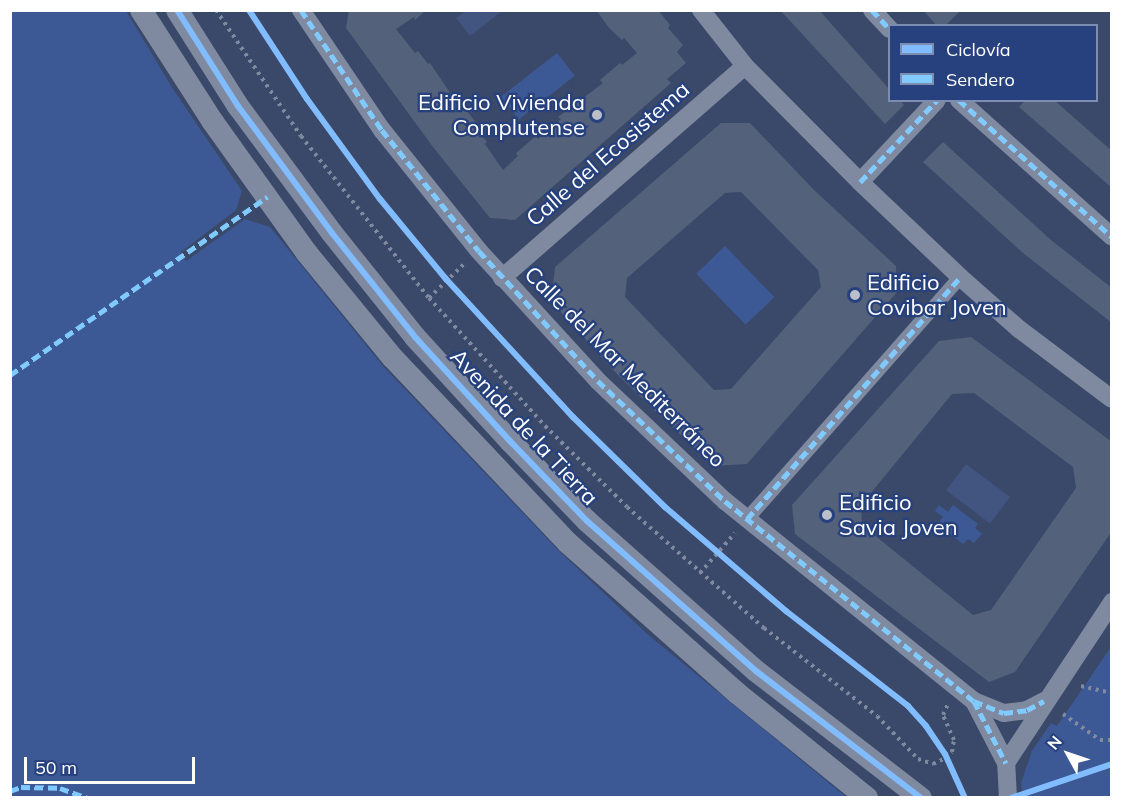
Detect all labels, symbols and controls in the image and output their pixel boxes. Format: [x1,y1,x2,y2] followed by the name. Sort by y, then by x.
[888,24,1098,102] legend
[946,38,1011,61] text: Ciclovía
[946,68,1015,91] text: Sendero
[521,76,695,232] street label: Calle del Ecosistema
[418,89,585,140] place label: Edificio Vivienda Complutense
[590,108,604,122] marker: Edificio Vivienda Complutense
[519,261,731,473] street label: Calle del Mar Mediterráneo
[867,269,1007,320] place label: Edificio Covibar Joven
[848,288,862,302] marker: Edificio Covibar Joven
[445,343,603,511] street label: Avenida de la Tierra
[839,489,958,540] place label: Edificio Savia Joven
[820,508,834,522] marker: Edificio Savia Joven
[1038,724,1098,784] north arrow
[1043,731,1066,753] text: N
[27,745,198,783] scale bar
[35,756,77,779] text: 50 m

